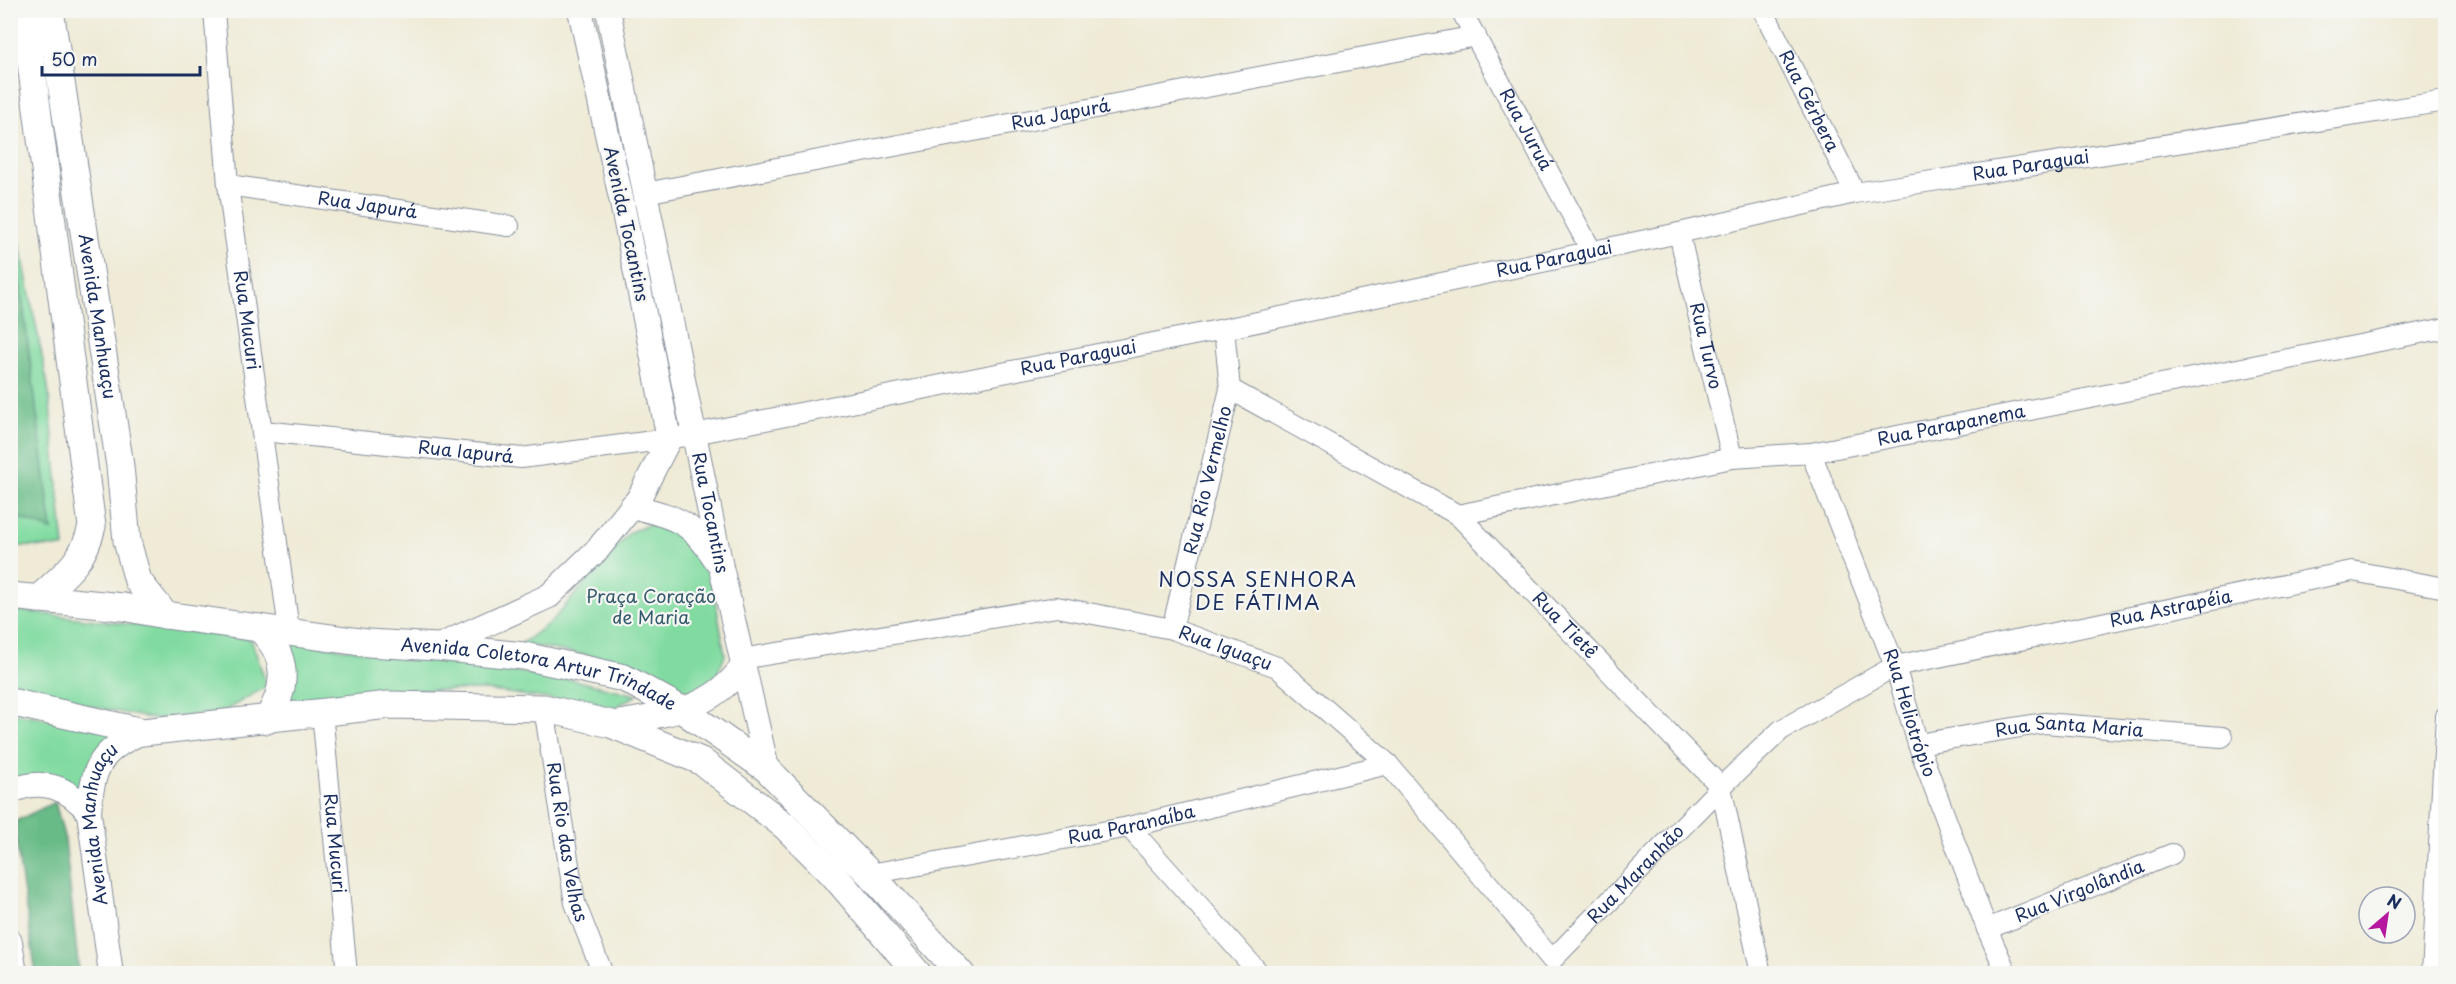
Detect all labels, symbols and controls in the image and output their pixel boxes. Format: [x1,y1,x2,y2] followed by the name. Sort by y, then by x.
[42,39,200,77] scale bar
[51,45,98,72] text: 50 m
[1773,45,1847,156] street label: Rua Gérbera
[1494,83,1561,176] street label: Rua Juruá
[1009,90,1112,136] street label: Rua Japurá
[1970,142,2091,187] street label: Rua Paraguai
[598,144,657,304] street label: Avenida Tocantins
[316,183,420,225] street label: Rua Japurá
[72,232,125,401] street label: Avenida Manhuaçu
[1493,232,1615,283] street label: Rua Paraguai
[228,268,268,372] street label: Rua Mucuri
[1684,299,1730,392] street label: Rua Turvo
[1018,332,1139,381] street label: Rua Paraguai
[1875,396,2028,452] street label: Rua Parapanema
[1175,403,1237,557] street label: Rua Rio Vermelho
[417,432,515,469] street label: Rua Iapurá
[686,450,737,576] street label: Rua Tocantins
[1158,564,1358,617] district label: NOSSA SENHORA DE FÁTIMA
[2107,581,2234,633] street label: Rua Astrapéia
[586,582,716,630] park label: Praça Coração de Maria
[1527,585,1605,664] street label: Rua Tietê
[1175,618,1276,676] street label: Rua Iguaçu
[400,630,682,716] street label: Avenida Coletora Artur Trindade
[1877,644,1944,780] street label: Rua Heliotrópio
[1993,708,2145,743] street label: Rua Santa Maria
[74,735,123,907] street label: Avenida Manhuaçu
[541,760,596,926] street label: Rua Rio das Velhas
[318,792,354,894] street label: Rua Mucuri
[1066,796,1198,850] street label: Rua Paranaíba
[1580,818,1690,929] street label: Rua Maranhão
[2010,852,2148,928] street label: Rua Virgolândia
[2357,885,2417,945] north arrow
[2383,887,2406,915] text: N

